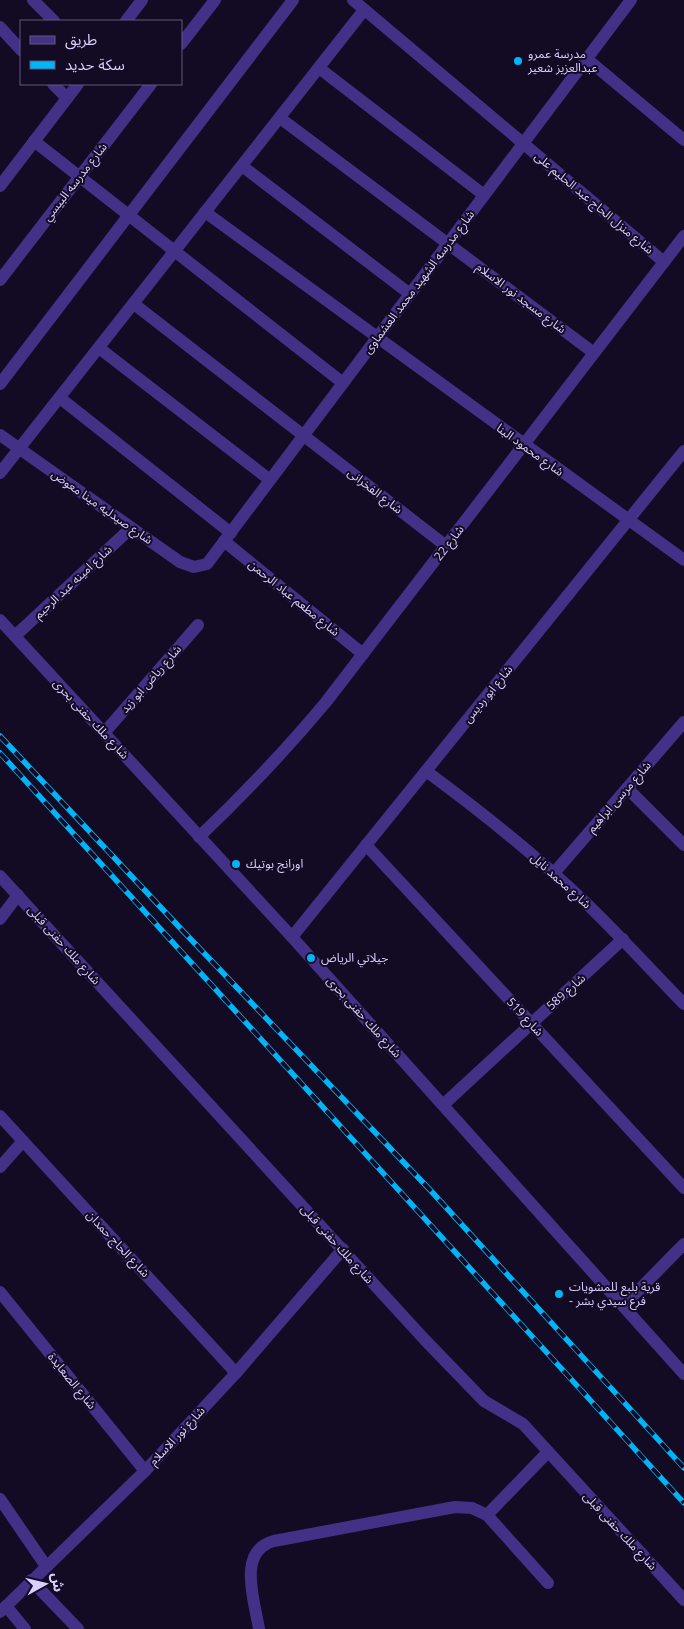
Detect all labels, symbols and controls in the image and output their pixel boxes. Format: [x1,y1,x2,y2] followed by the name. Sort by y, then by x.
[20,20,182,85] legend
[65,29,97,50] text: طريق
[527,45,598,76] place label: مدرسة عمرو عبدالعزيز شعير
[65,54,125,74] text: سكة حديد
[512,55,524,67] marker: مدرسة عمرو عبدالعزيز شعير
[39,139,112,226] street label: شارع مدرسه البيسي
[530,148,658,258] street label: شارع منزل الحاج عبد الحليم على
[359,206,479,358] street label: شارع مدرسه الشهيد محمد العشماوى
[472,258,570,338] street label: شارع مسجد نور الاسلام
[493,419,567,481] street label: شارع محمود البنا
[344,464,406,518] street label: شارع الفخرانى
[48,465,156,549] street label: شارع صيدليه مينا معوض
[430,522,468,564] street label: شارع 22
[30,541,116,623] street label: شارع امينه عبد الرحيم
[244,555,344,641] street label: شارع مطعم عباد الرحمن
[116,641,186,717] street label: شارع رياض ابو زيد
[459,661,517,727] street label: شارع ابو رديس
[49,675,133,763] street label: شارع ملك حفنى بحرى
[583,757,655,837] street label: شارع مرسى ابراهيم
[527,849,595,913] street label: شارع محمد نايل
[246,855,303,873] place label: اورانج بوتيك
[230,858,242,870] marker: اورانج بوتيك
[23,901,105,989] street label: شارع ملك حفنى قبلى
[321,949,388,968] place label: جيلاتي الرياض
[305,952,317,964] marker: جيلاتي الرياض
[542,970,590,1014] street label: شارع 589
[322,972,406,1062] street label: شارع ملك حفنى بحرى
[502,994,548,1040] street label: شارع 519
[296,1200,378,1288] street label: شارع ملك حفنى قبلى
[82,1206,154,1282] street label: شارع الحاج حمدان
[569,1278,660,1311] place label: قرية بلبع للمشويات - فرع سيدي بشر
[553,1288,565,1300] marker: قرية بلبع للمشويات - فرع سيدي بشر
[43,1349,101,1413] street label: شارع الصعايدة
[145,1402,209,1470] street label: شارع نور الاسلام
[579,1488,661,1574] street label: شارع ملك حفنى قبلى
[20,1559,70,1609] north arrow
[48,1571,69,1593] text: ش

